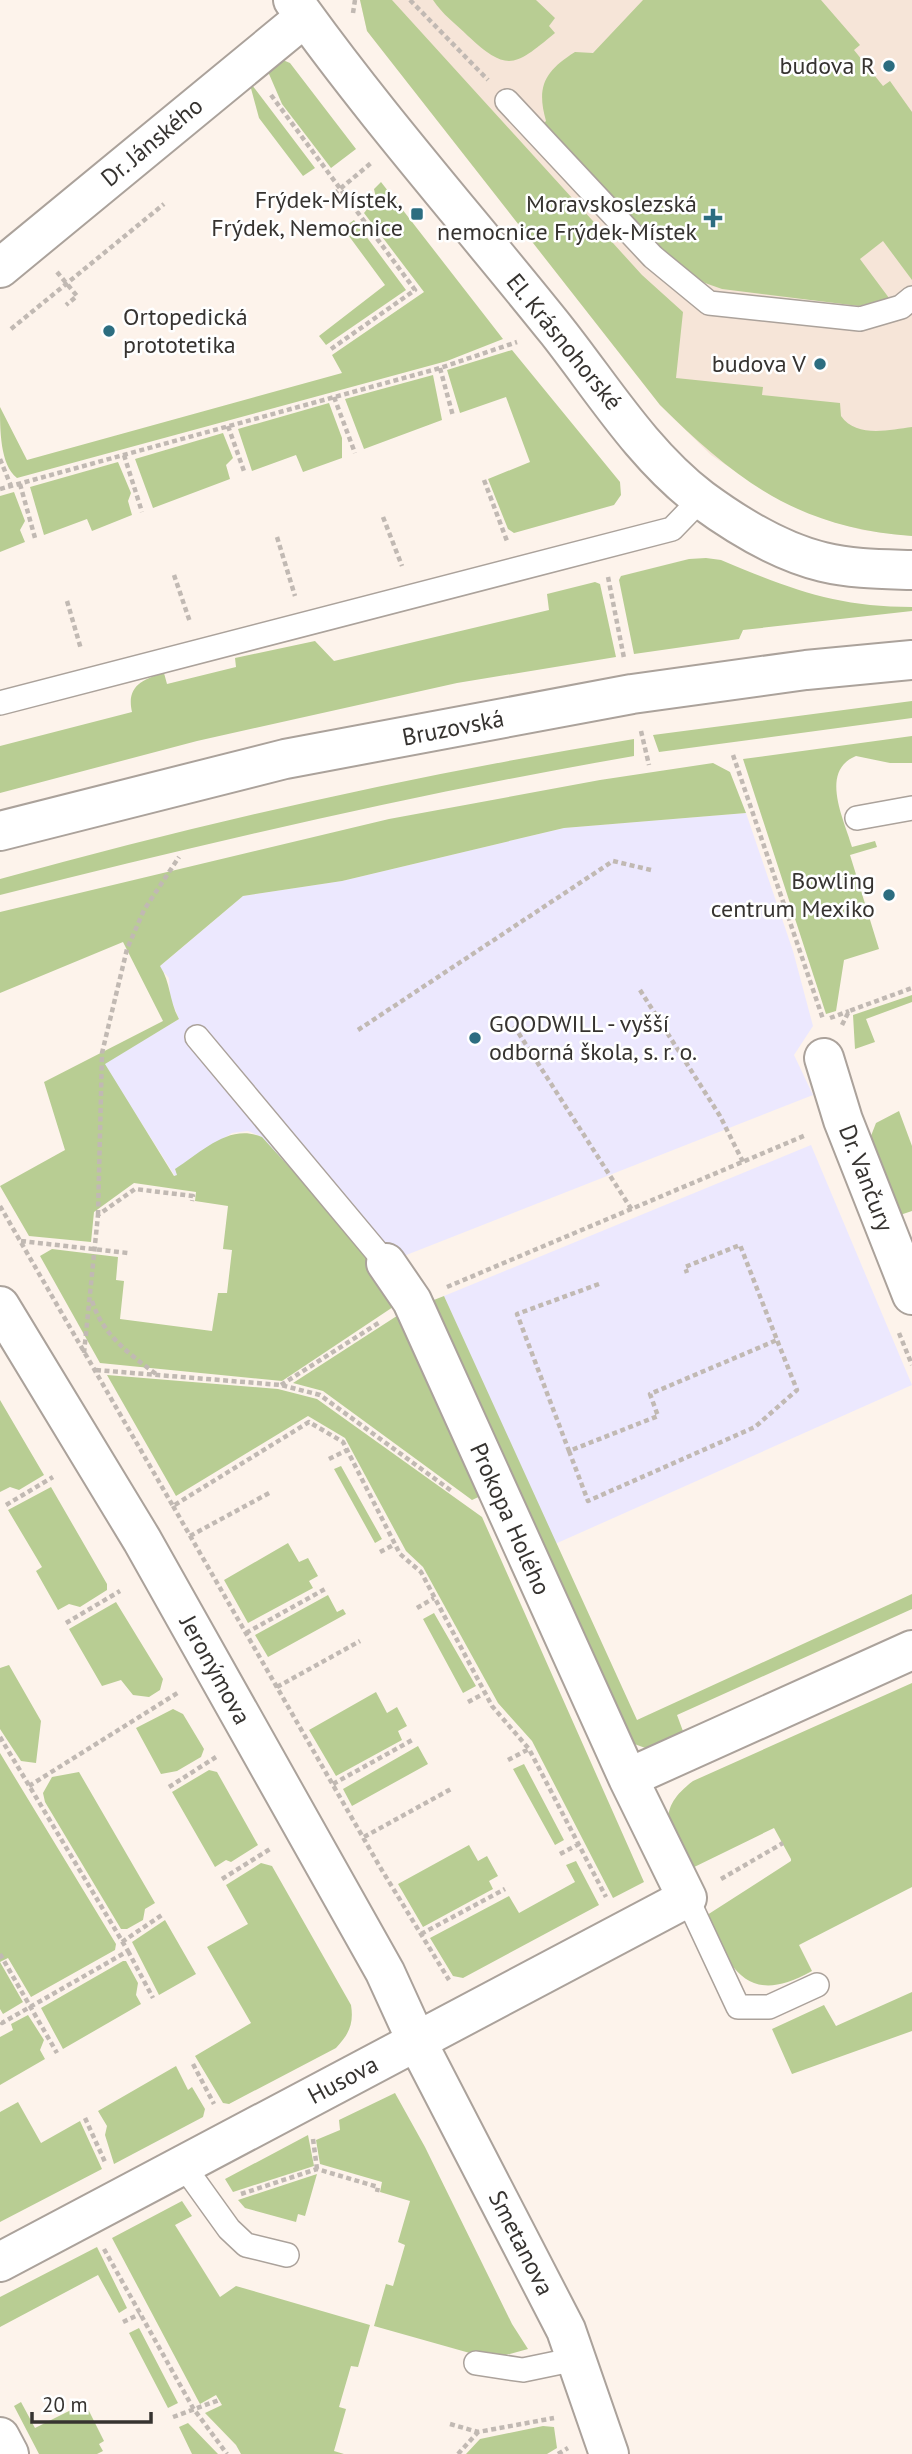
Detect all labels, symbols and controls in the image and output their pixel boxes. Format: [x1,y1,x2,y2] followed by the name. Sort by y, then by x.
[779,50,875,81] place label: budova R
[881,58,897,74] marker: budova R
[94,90,209,193] street label: Dr. Jánského
[211,184,403,243] place label: Frýdek-Místek, Frýdek, Nemocnice
[437,188,697,247] place label: Moravskoslezská nemocnice Frýdek-Místek
[409,206,425,222] marker: Frýdek-Místek, Frýdek, Nemocnice
[703,208,723,228] marker: Moravskoslezská nemocnice Frýdek-Místek
[500,267,629,416] street label: El. Krásnohorské
[123,301,248,360] place label: Ortopedická prototetika
[101,323,117,339] marker: Ortopedická prototetika
[712,348,806,379] place label: budova V
[812,356,828,372] marker: budova V
[399,702,506,753] street label: Bruzovská
[711,865,875,924] place label: Bowling centrum Mexiko
[881,887,897,903] marker: Bowling centrum Mexiko
[489,1008,697,1067] place label: GOODWILL - vyšší odborná škola, s. r. o.
[467,1030,483,1046] marker: GOODWILL - vyšší odborná škola, s. r. o.
[832,1120,901,1236] street label: Dr. Vančury
[463,1438,558,1600] street label: Prokopa Holého
[172,1609,258,1730] street label: Jeronýmova
[302,2048,383,2111] street label: Husova
[482,2185,561,2300] street label: Smetanova
[32,2380,150,2424] scale bar
[42,2391,88,2418] text: 20 m

